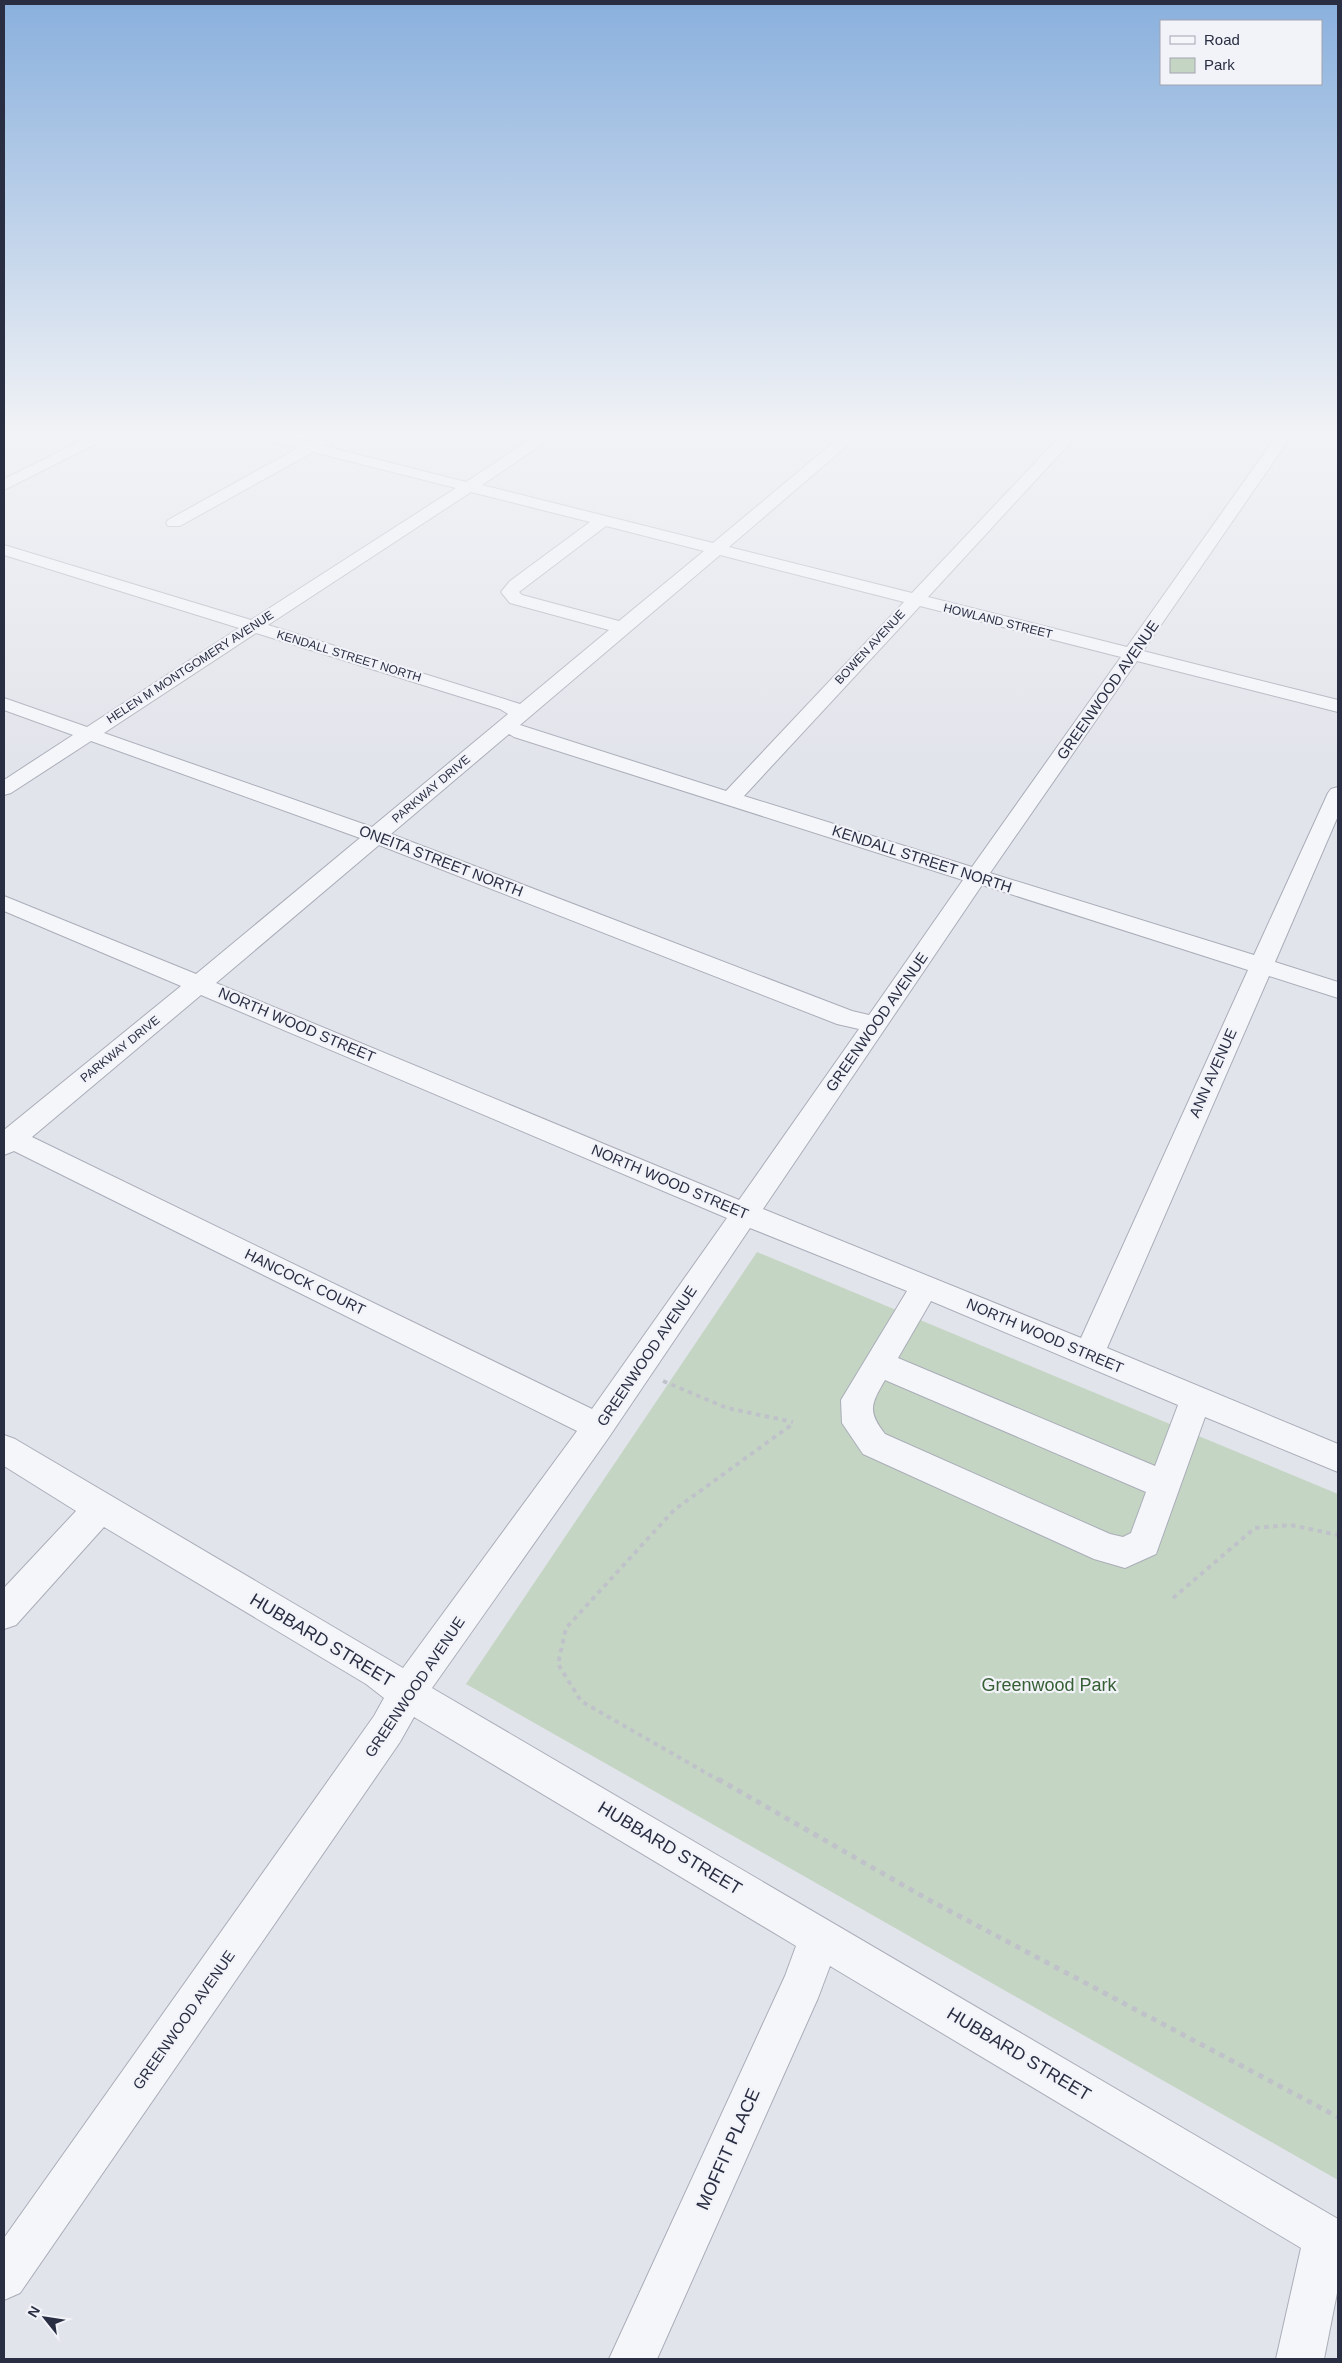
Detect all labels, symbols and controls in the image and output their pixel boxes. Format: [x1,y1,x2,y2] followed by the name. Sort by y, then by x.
[1160,20,1322,85] legend
[1204,31,1240,48] text: Road
[1204,56,1235,73] text: Park
[942,601,1055,642] street label: HOWLAND STREET
[832,607,908,687] street label: BOWEN AVENUE
[104,608,276,726] street label: HELEN M MONTGOMERY AVENUE
[1053,617,1162,762] street label: GREENWOOD AVENUE
[275,627,423,685] street label: KENDALL STREET NORTH
[389,752,473,826] street label: PARKWAY DRIVE
[357,821,526,900] street label: ONEITA STREET NORTH
[830,821,1014,896] street label: KENDALL STREET NORTH
[822,949,931,1094] street label: GREENWOOD AVENUE
[216,984,378,1065] street label: NORTH WOOD STREET
[78,1013,162,1085] street label: PARKWAY DRIVE
[1185,1026,1240,1120] street label: ANN AVENUE
[589,1141,751,1222] street label: NORTH WOOD STREET
[242,1245,368,1318] street label: HANCOCK COURT
[593,1282,700,1429] street label: GREENWOOD AVENUE
[964,1295,1126,1376] street label: NORTH WOOD STREET
[247,1589,397,1691] street label: HUBBARD STREET
[361,1613,468,1760] street label: GREENWOOD AVENUE
[981,1675,1118,1695] park label: Greenwood Park
[595,1797,745,1899] street label: HUBBARD STREET
[129,1947,238,2092] street label: GREENWOOD AVENUE
[944,2003,1094,2105] street label: HUBBARD STREET
[692,2085,764,2213] street label: MOFFIT PLACE
[20,2293,70,2343] north arrow
[24,2303,43,2320] text: N

